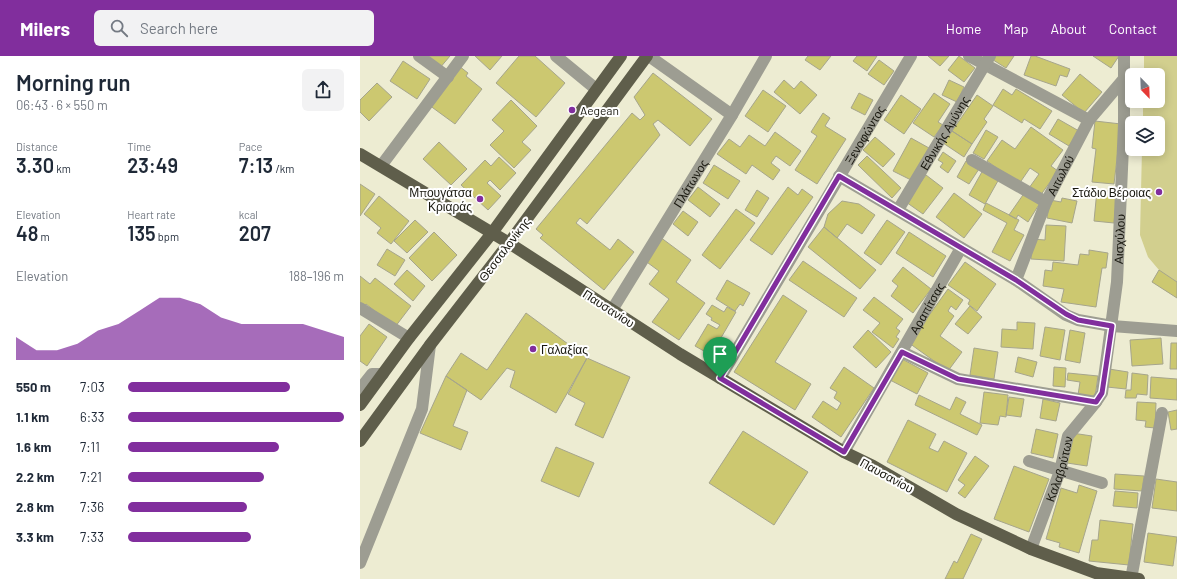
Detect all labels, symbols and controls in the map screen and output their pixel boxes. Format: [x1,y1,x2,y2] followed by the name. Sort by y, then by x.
[94,10,374,46] search box
[20,17,70,40] text: Milers
[108,17,130,39] icon: search
[140,19,218,37] text: Search here
[946,20,982,37] text: Home
[1004,20,1028,37] text: Map
[1050,20,1087,37] text: About
[1109,20,1157,37] text: Contact
[1125,68,1165,108] north arrow
[1125,68,1165,156] map controls
[16,69,130,95] text: Morning run
[302,69,344,111] button: share
[917,93,973,172] street label: Εθνικής Αμύνης
[16,97,108,113] text: 06:43 · 6 × 550 m
[842,102,888,167] street label: Ξενοφώντος
[580,103,619,117] place label: Aegean
[567,105,577,115] marker: Aegean
[1125,116,1165,156] button: layers
[16,140,58,153] text: Distance
[127,140,151,153] text: Time
[239,140,262,153] text: Pace
[16,153,54,177] text: 3.30
[127,153,178,177] text: 23:49
[239,153,273,177] text: 7:13
[1044,153,1076,198] street label: Αιτωλού
[670,156,711,210] street label: Πλάτωνος
[54,162,71,175] text: km
[273,162,294,175] text: /km
[409,185,472,214] place label: Μπουγάτσα Κριαράς
[1072,185,1151,200] place label: Στάδιο Βέροιας
[1154,187,1164,197] marker: Στάδιο Βέροιας
[475,194,485,204] marker: Μπουγάτσα Κριαράς
[16,208,60,221] text: Elevation
[127,208,176,221] text: Heart rate
[239,208,258,221] text: kcal
[476,214,533,284] street label: Θεσσαλονίκης
[1111,214,1127,264] street label: Αισχύλου
[16,221,38,245] text: 48
[127,221,156,245] text: 135
[239,221,271,245] text: 207
[38,230,50,243] text: m
[156,230,179,243] text: bpm
[16,268,68,284] text: Elevation
[289,268,344,284] text: 188–196 m
[906,280,948,336] street label: Αραπίτσας
[581,286,637,330] street label: Παυσανίου
[703,337,737,378] pin
[541,342,588,357] place label: Γαλαξίας
[709,343,731,365] icon: arrive
[528,344,538,354] marker: Γαλαξίας
[16,379,51,395] text: 550 m
[80,379,105,395] text: 7:03
[16,409,49,425] text: 1.1 km
[80,409,105,425] text: 6:33
[1042,435,1075,504] street label: Καλαβρύτων
[16,439,51,455] text: 1.6 km
[80,439,100,455] text: 7:11
[858,455,916,495] street label: Παυσανίου
[16,469,54,485] text: 2.2 km
[80,469,102,485] text: 7:21
[16,499,54,515] text: 2.8 km
[80,499,104,515] text: 7:36
[16,529,54,545] text: 3.3 km
[80,529,104,545] text: 7:33

